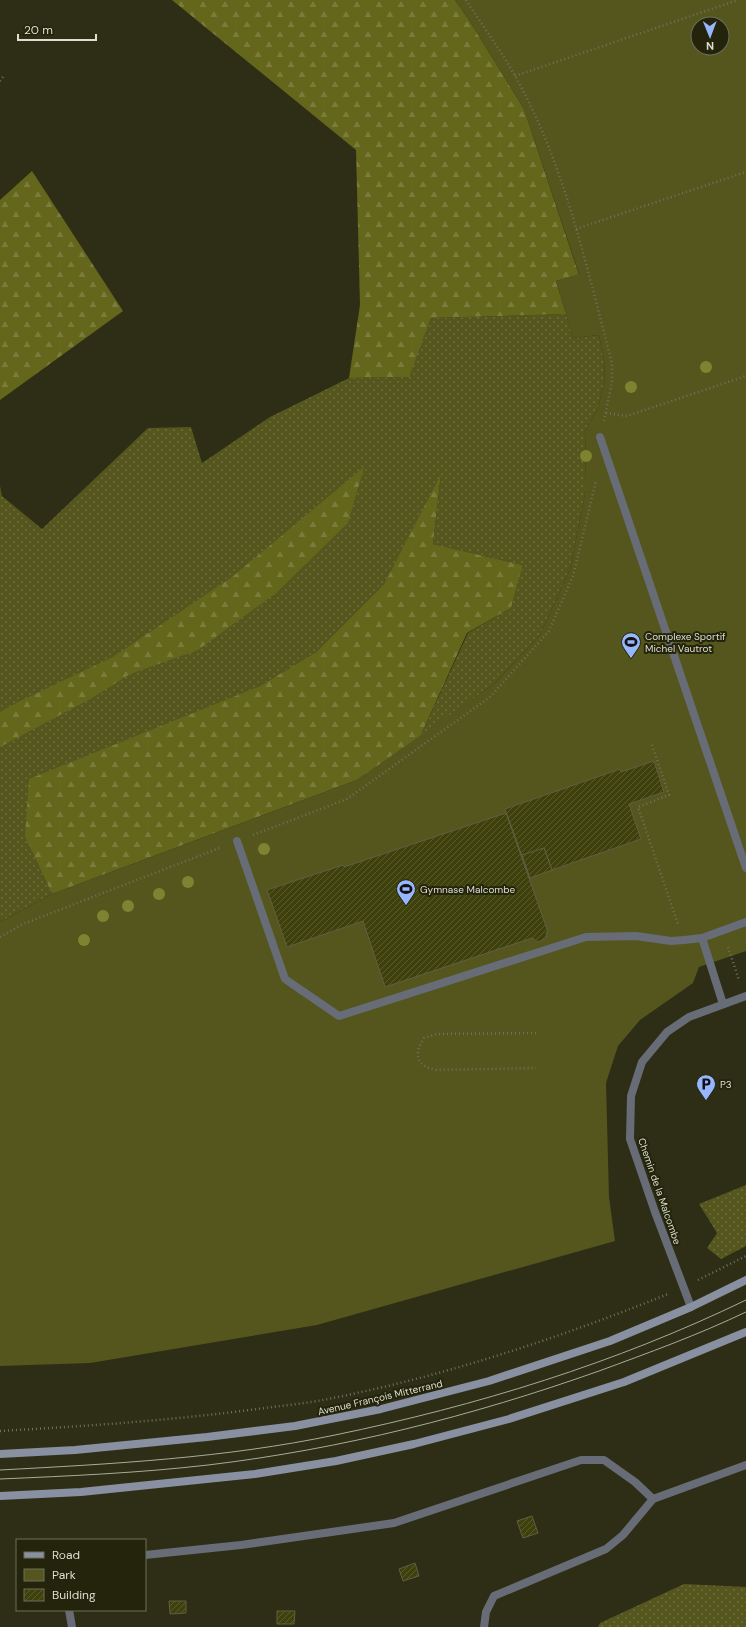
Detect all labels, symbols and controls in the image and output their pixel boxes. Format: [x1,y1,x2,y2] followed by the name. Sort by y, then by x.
[18,16,96,42] scale bar
[690,16,730,56] north arrow
[24,22,53,38] text: 20 m
[706,39,714,53] text: N
[645,630,726,655] place label: Complexe Sportif Michel Vautrot
[620,631,642,659] sports icon: Complexe Sportif Michel Vautrot
[395,878,417,906] sports icon: Gymnase Malcombe
[420,883,515,896] place label: Gymnase Malcombe
[695,1073,717,1101] parking icon: P3
[720,1078,732,1091] place label: P3
[635,1136,684,1246] street label: Chemin de la Malcombe
[316,1377,444,1418] street label: Avenue François Mitterrand
[16,1539,146,1611] legend
[52,1547,80,1563] text: Road
[52,1567,76,1583] text: Park
[52,1587,96,1603] text: Building

